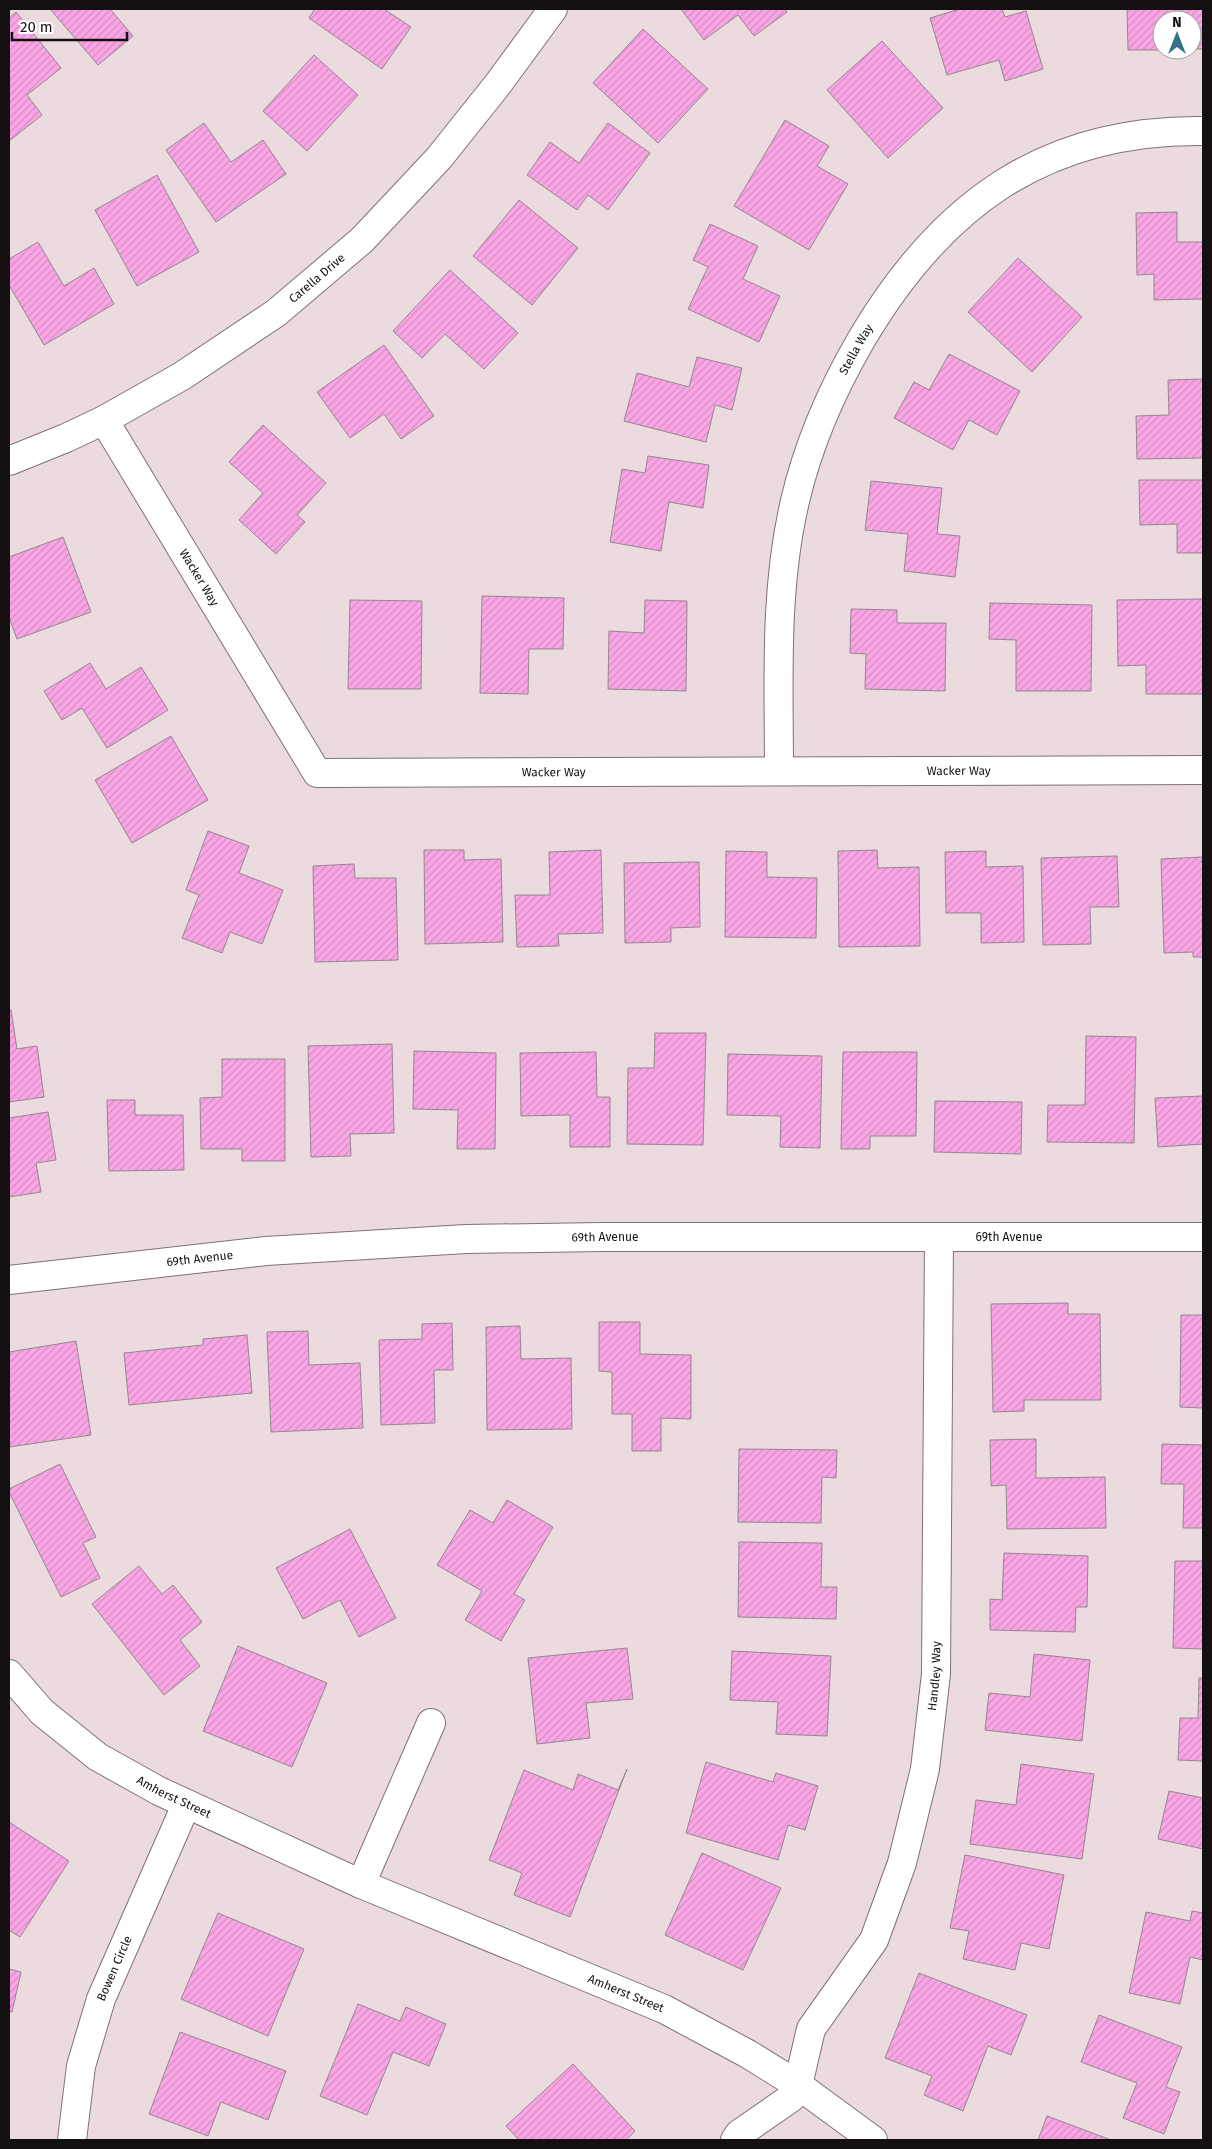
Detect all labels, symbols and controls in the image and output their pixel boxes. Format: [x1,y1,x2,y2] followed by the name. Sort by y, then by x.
[12,10,128,42] scale bar
[1152,10,1202,60] north arrow
[1172,14,1182,31] text: N
[20,18,53,36] text: 20 m
[286,251,348,306] street label: Carella Drive
[836,322,876,377] street label: Stella Way
[177,546,222,609] street label: Wacker Way
[927,764,991,778] street label: Wacker Way
[522,765,586,779] street label: Wacker Way
[571,1230,638,1244] street label: 69th Avenue
[976,1230,1042,1244] street label: 69th Avenue
[166,1248,234,1269] street label: 69th Avenue
[925,1641,943,1712] street label: Handley Way
[134,1773,214,1821] street label: Amherst Street
[94,1933,135,2003] street label: Bowen Circle
[586,1971,667,2015] street label: Amherst Street

